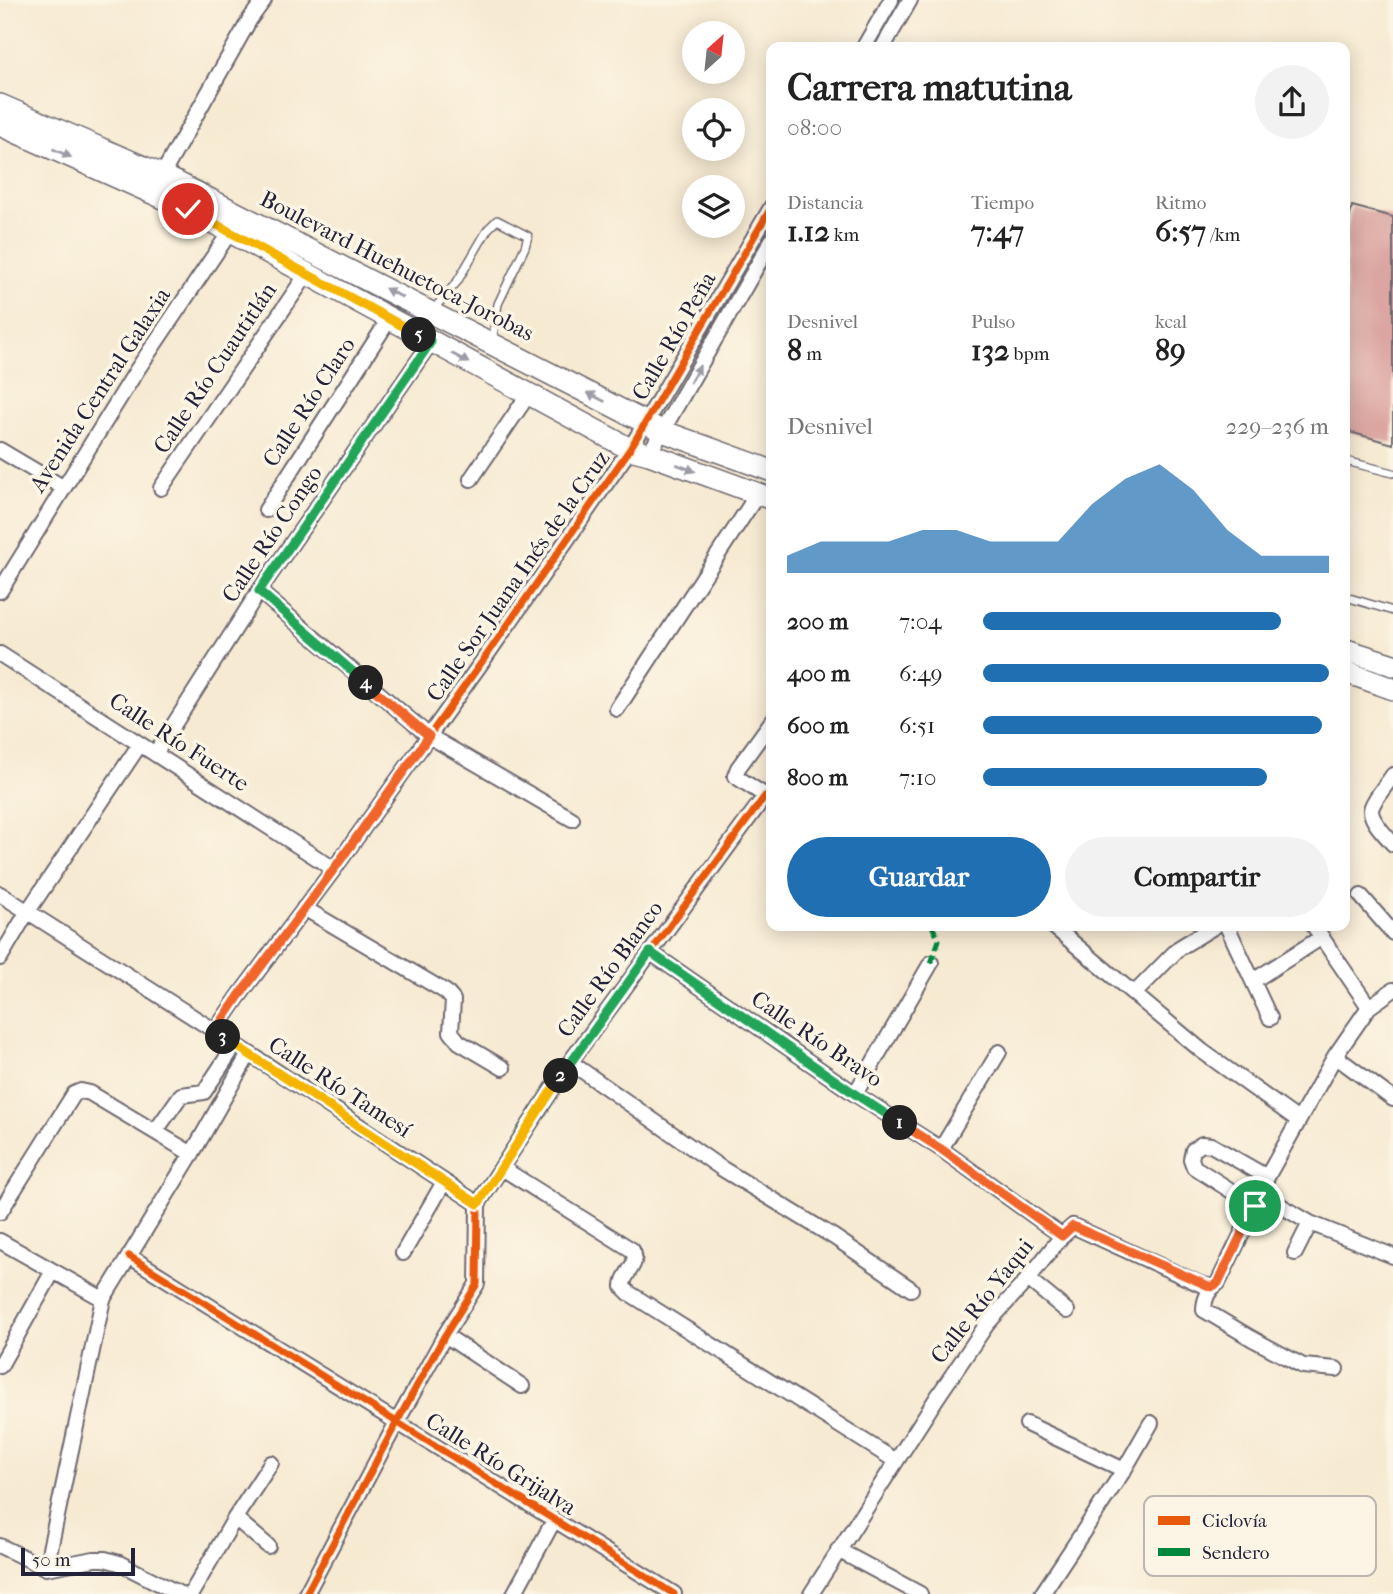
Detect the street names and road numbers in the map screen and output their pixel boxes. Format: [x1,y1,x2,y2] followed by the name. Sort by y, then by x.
[256,185,538,347] street label: Boulevard Huehuetoca-Jorobas
[626,267,722,405] street label: Calle Río Peña
[148,277,283,459] street label: Calle Río Cuautitlán
[23,282,176,498] street label: Avenida Central Galaxia
[257,332,361,472] street label: Calle Río Claro
[421,445,615,707] street label: Calle Sor Juana Inés de la Cruz
[216,460,328,608] street label: Calle Río Congo
[104,687,254,797] street label: Calle Río Fuerte
[551,896,669,1042] street label: Calle Río Blanco
[746,985,888,1093] street label: Calle Río Bravo
[264,1031,417,1143] street label: Calle Río Tamesí
[925,1233,1039,1369] street label: Calle Río Yaqui
[421,1407,581,1521] street label: Calle Río Grijalva

